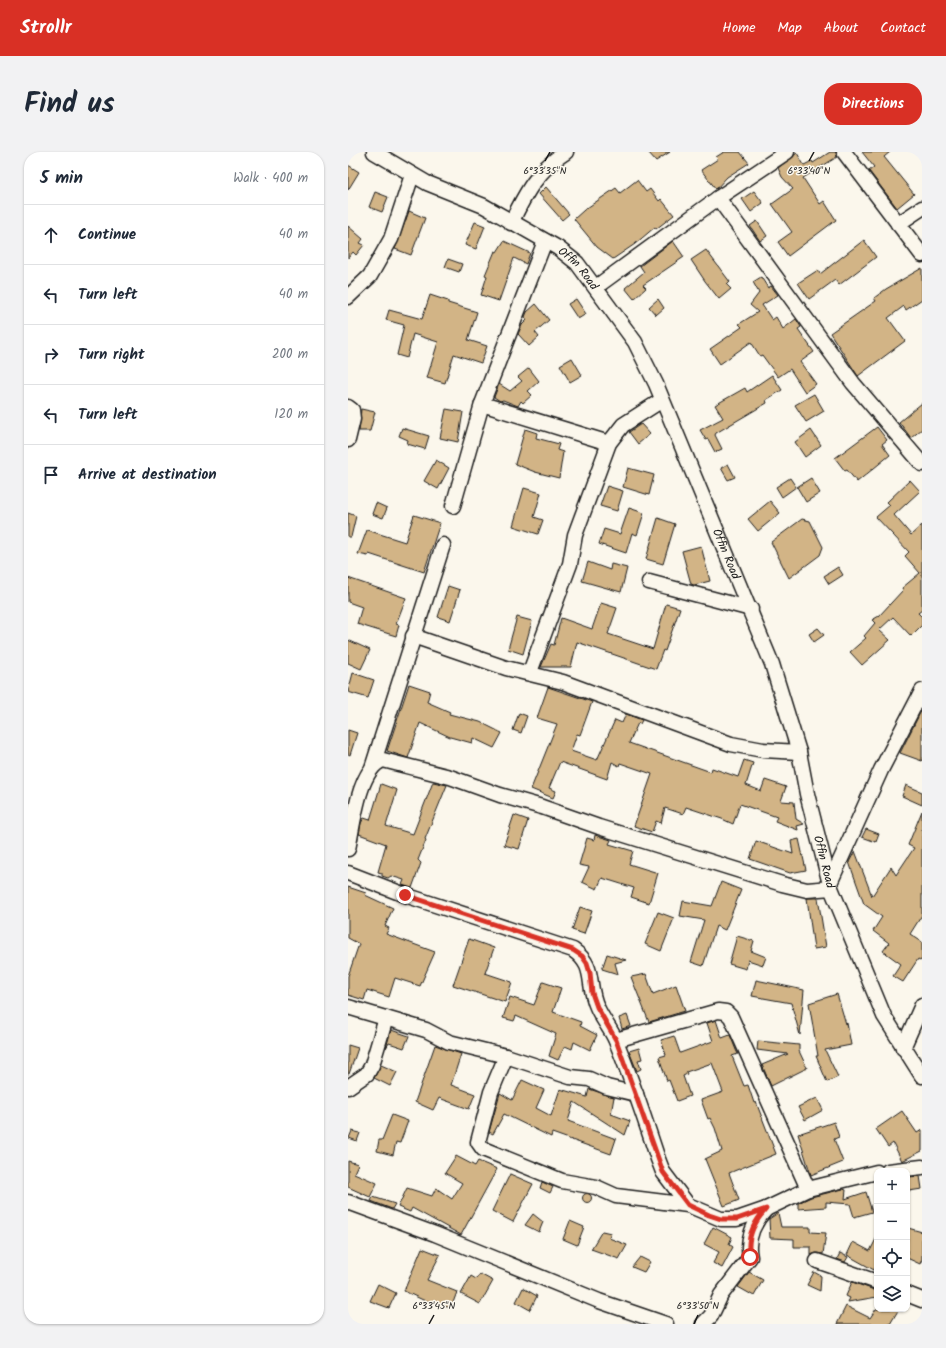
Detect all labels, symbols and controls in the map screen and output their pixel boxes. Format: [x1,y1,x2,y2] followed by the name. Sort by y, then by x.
[20,13,72,43] text: Strollr
[722,17,756,39] text: Home
[778,17,802,39] text: Map
[824,17,858,39] text: About
[880,17,926,39] text: Contact
[24,82,115,127] text: Find us
[824,83,922,125] button: Directions
[524,163,567,179] text: 6°33'35"N
[788,163,830,179] text: 6°33'40"N
[40,165,83,192] text: 5 min
[233,168,308,189] text: Walk · 400 m
[78,223,136,247] text: Continue
[40,224,62,246] icon: ahead
[279,224,308,245] text: 40 m
[554,242,604,295] street label: Offin Road
[78,283,138,307] text: Turn left
[40,284,62,306] icon: left
[279,284,308,305] text: 40 m
[78,343,145,367] text: Turn right
[40,344,62,366] icon: right
[272,344,308,365] text: 200 m
[78,403,138,427] text: Turn left
[40,404,62,426] icon: left
[274,404,308,425] text: 120 m
[78,463,217,487] text: Arrive at destination
[40,464,62,486] icon: arrive
[707,526,746,583] street label: Offin Road
[808,834,840,891] street label: Offin Road
[396,886,414,904] route end
[874,1168,910,1312] map controls
[874,1168,910,1204] button: +
[874,1204,910,1240] button: −
[874,1240,910,1276] button: locate
[741,1248,759,1266] route start
[874,1276,910,1312] button: layers
[413,1298,456,1314] text: 6°33'45"N
[677,1298,719,1314] text: 6°33'50"N

